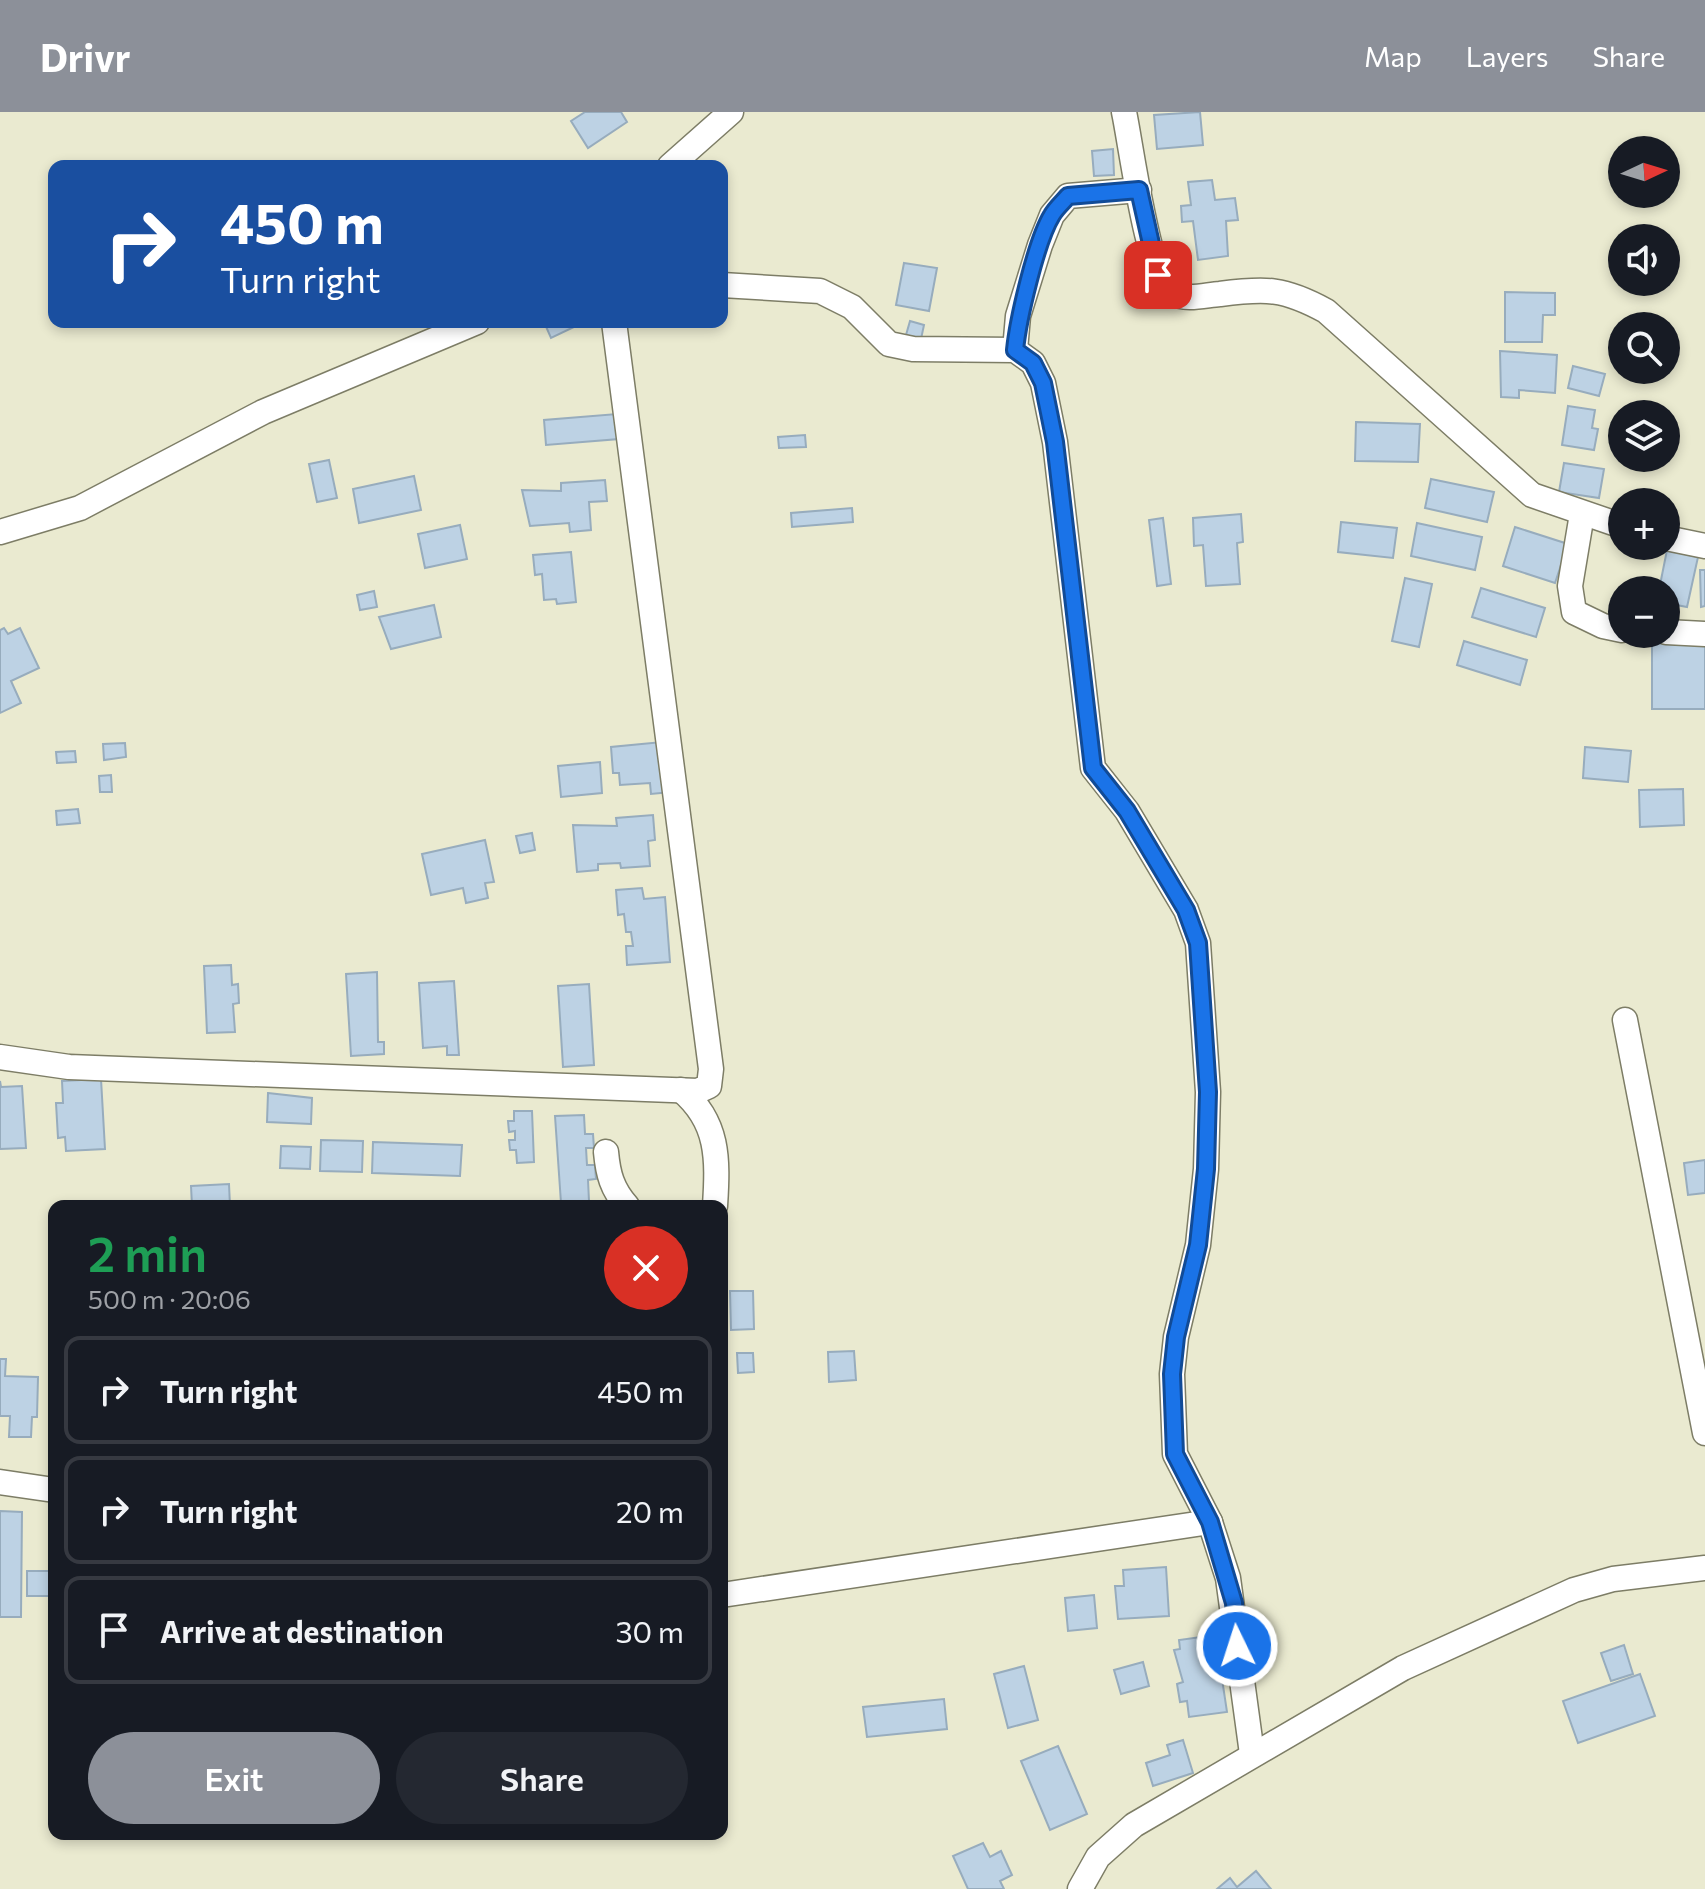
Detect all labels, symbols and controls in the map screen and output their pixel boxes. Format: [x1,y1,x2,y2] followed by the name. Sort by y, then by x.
[40,33,130,80] text: Drivr
[1364,39,1422,73] text: Map
[1466,39,1548,73] text: Layers
[1592,39,1665,73] text: Share
[1608,136,1680,208] north arrow
[1608,136,1680,648] map controls
[220,187,384,256] text: 450 m
[88,192,192,296] icon: right
[1608,224,1680,296] button: sound
[1124,241,1192,309] pin
[1136,253,1180,297] icon: arrive
[220,256,381,300] text: Turn right
[1608,312,1680,384] button: search
[1608,400,1680,472] button: layers
[1608,488,1680,560] button: +
[1608,576,1680,648] button: −
[88,1223,207,1282] text: 2 min
[604,1226,688,1310] button: close
[88,1283,251,1314] text: 500 m · 20:06
[92,1368,136,1412] icon: right
[160,1372,297,1409] text: Turn right
[597,1372,684,1409] text: 450 m
[92,1488,136,1532] icon: right
[160,1492,297,1529] text: Turn right
[616,1492,684,1529] text: 20 m
[1195,1604,1279,1688] position arrow
[92,1608,136,1652] icon: arrive
[160,1612,444,1649] text: Arrive at destination
[615,1612,684,1649] text: 30 m
[88,1732,380,1824] button: Exit
[396,1732,688,1824] button: Share

